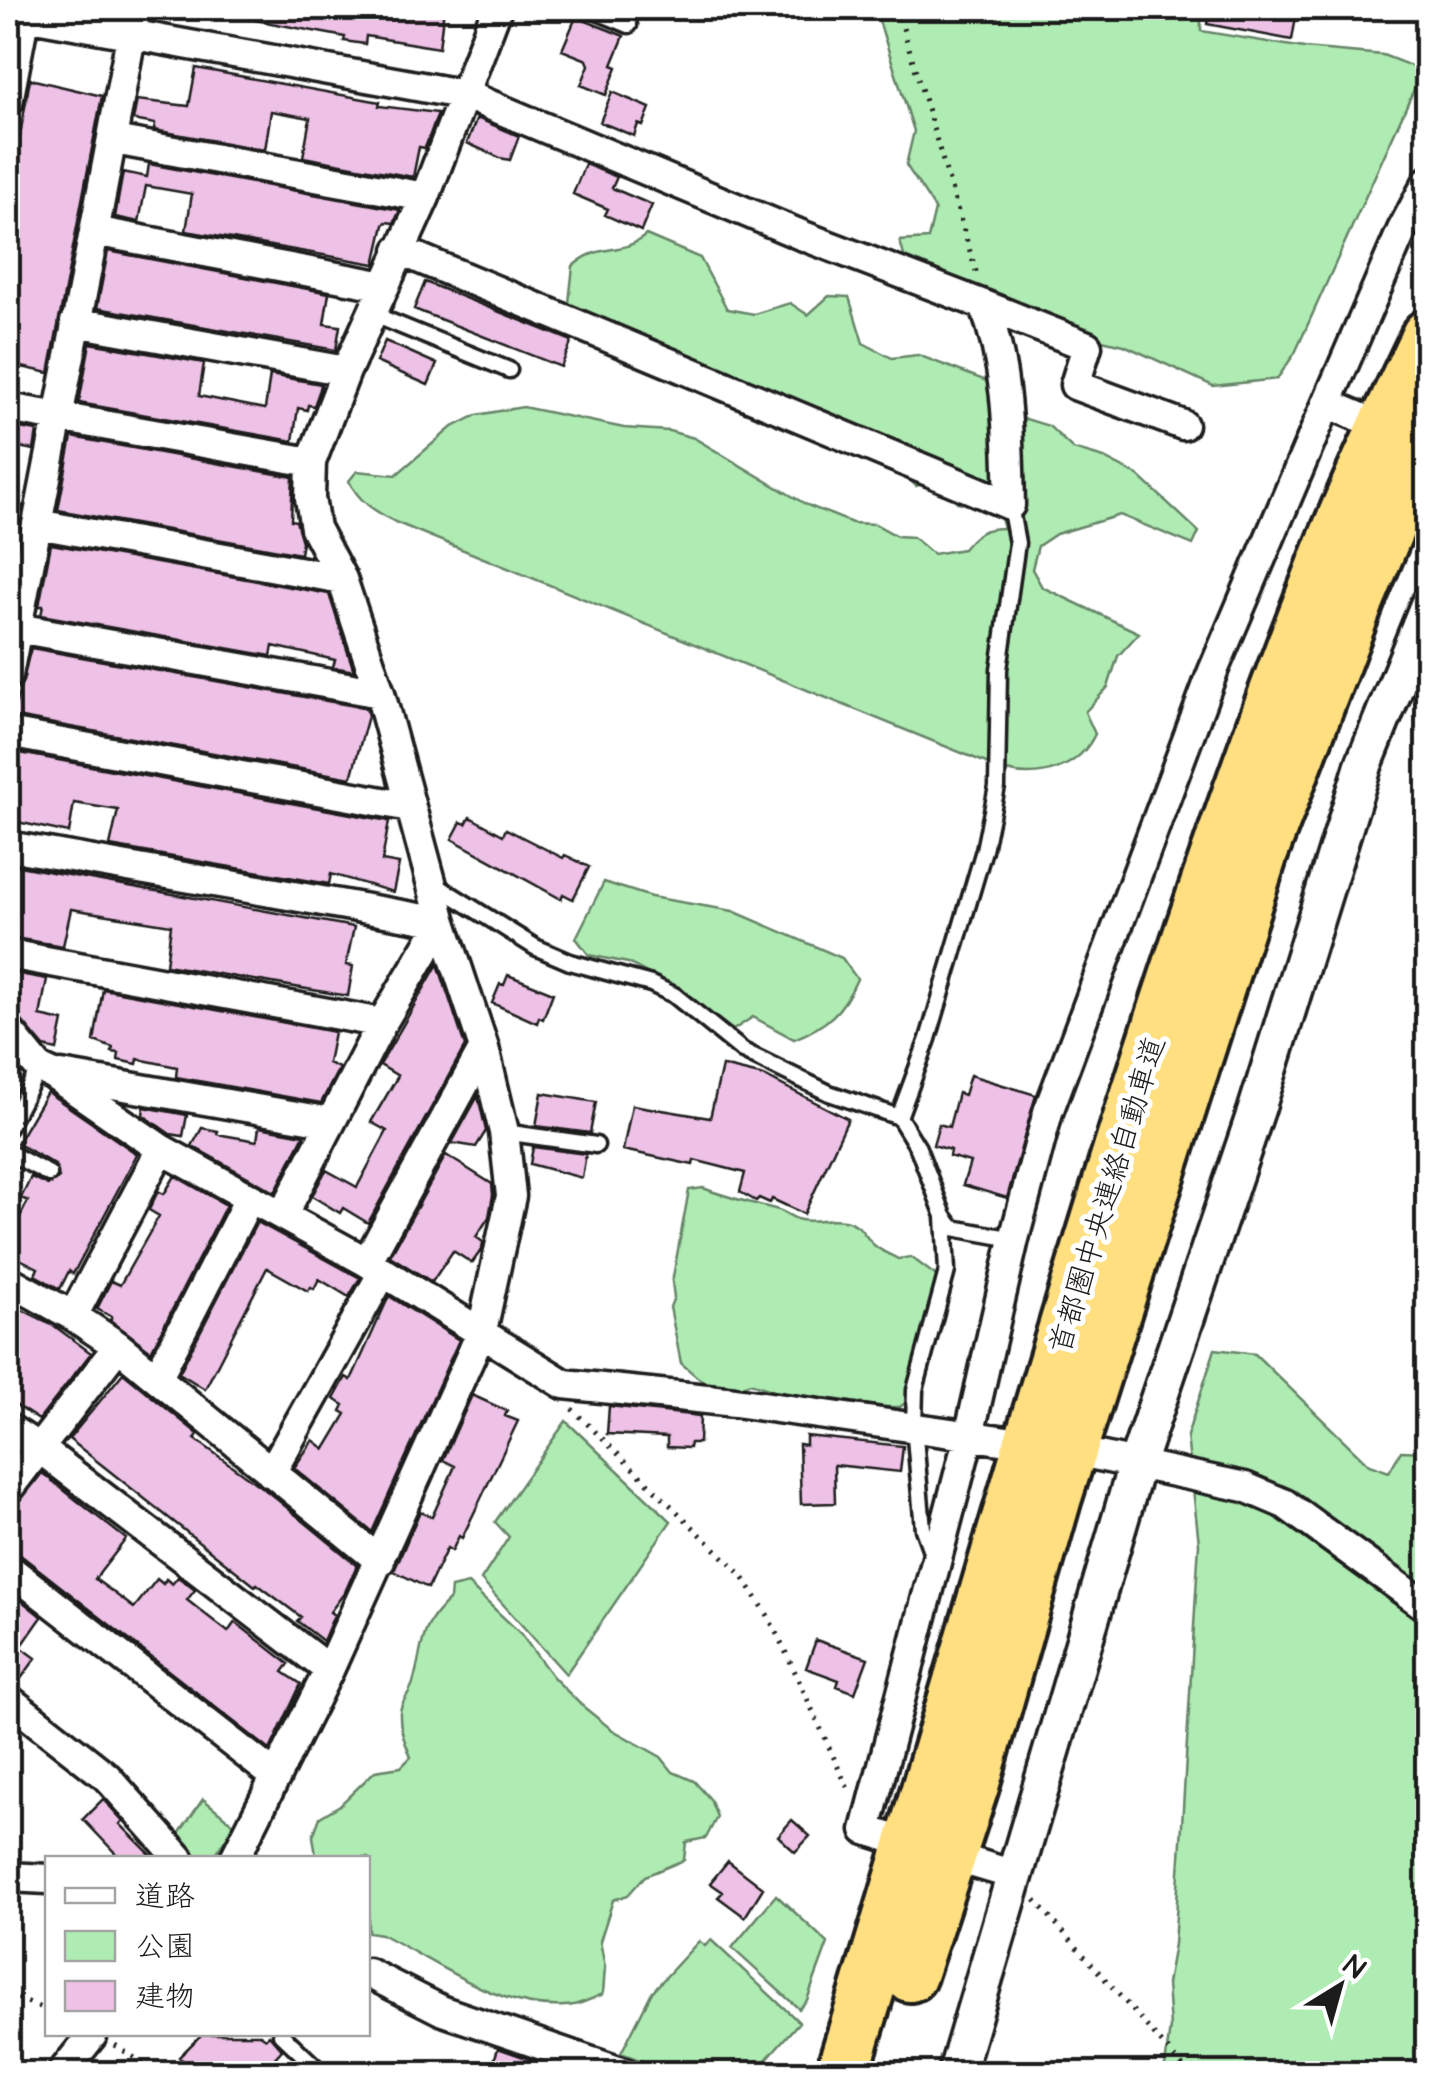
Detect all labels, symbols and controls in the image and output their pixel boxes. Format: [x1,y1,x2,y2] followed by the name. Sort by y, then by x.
[1040,1031,1176,1359] street label: 首都圏中央連絡自動車道
[45,1856,370,2036] legend
[135,1876,195,1918] text: 道路
[135,1926,195,1968] text: 公園
[1290,1936,1390,2036] north arrow
[1335,1946,1373,1988] text: N
[135,1976,195,2018] text: 建物

